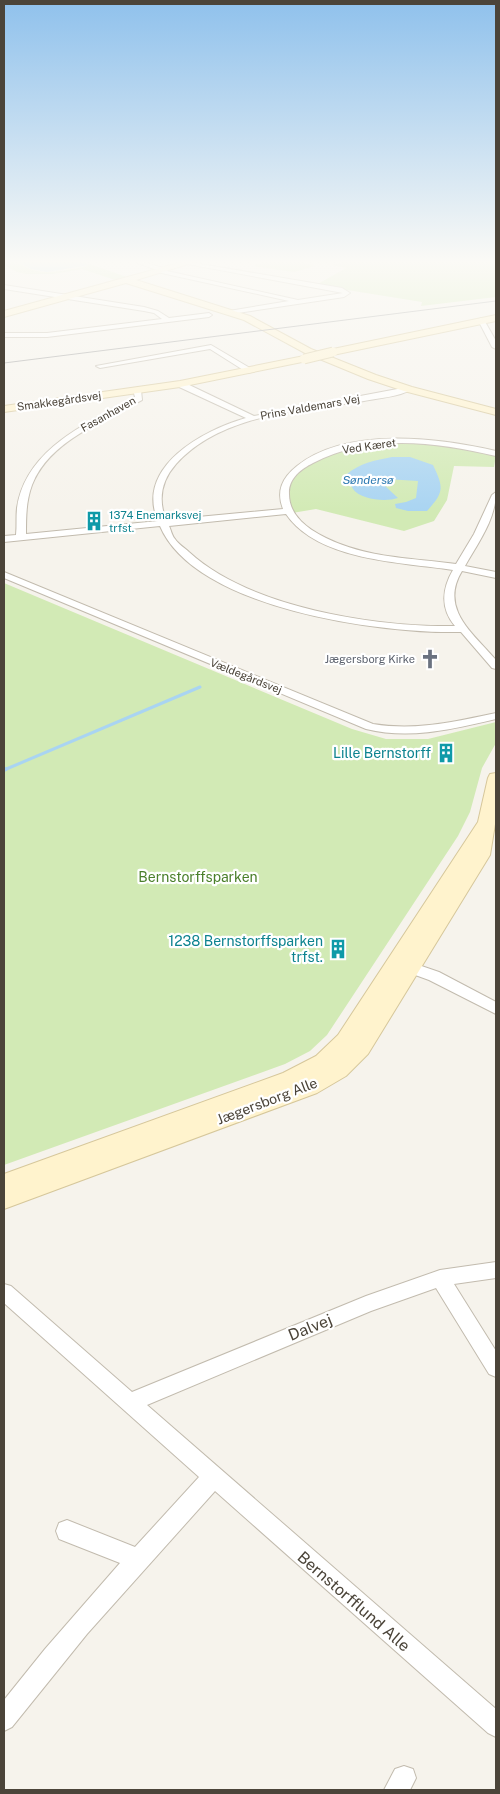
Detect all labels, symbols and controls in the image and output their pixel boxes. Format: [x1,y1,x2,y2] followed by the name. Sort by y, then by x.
[16,389,102,413] street label: Smakkegårdsvej
[259,392,361,422] street label: Prins Valdemars Vej
[79,394,137,434] street label: Fasanhaven
[341,436,397,456] street label: Ved Kæret
[342,473,394,487] water label: Søndersø
[109,509,202,534] place label: 1374 Enemarksvej trfst.
[83,510,105,532] building icon: 1374 Enemarksvej trfst.
[419,648,441,670] church icon: Jægersborg Kirke
[325,653,415,665] place label: Jægersborg Kirke
[208,656,284,696] street label: Vældegårdsvej
[435,742,457,764] building icon: Lille Bernstorff
[333,745,431,761] place label: Lille Bernstorff
[138,869,258,885] park label: Bernstorffsparken
[168,933,323,965] place label: 1238 Bernstorffsparken trfst.
[327,938,349,960] building icon: 1238 Bernstorffsparken trfst.
[214,1074,320,1128] street label: Jægersborg Alle
[285,1310,335,1345] street label: Dalvej
[294,1547,414,1655] street label: Bernstorfflund Alle

